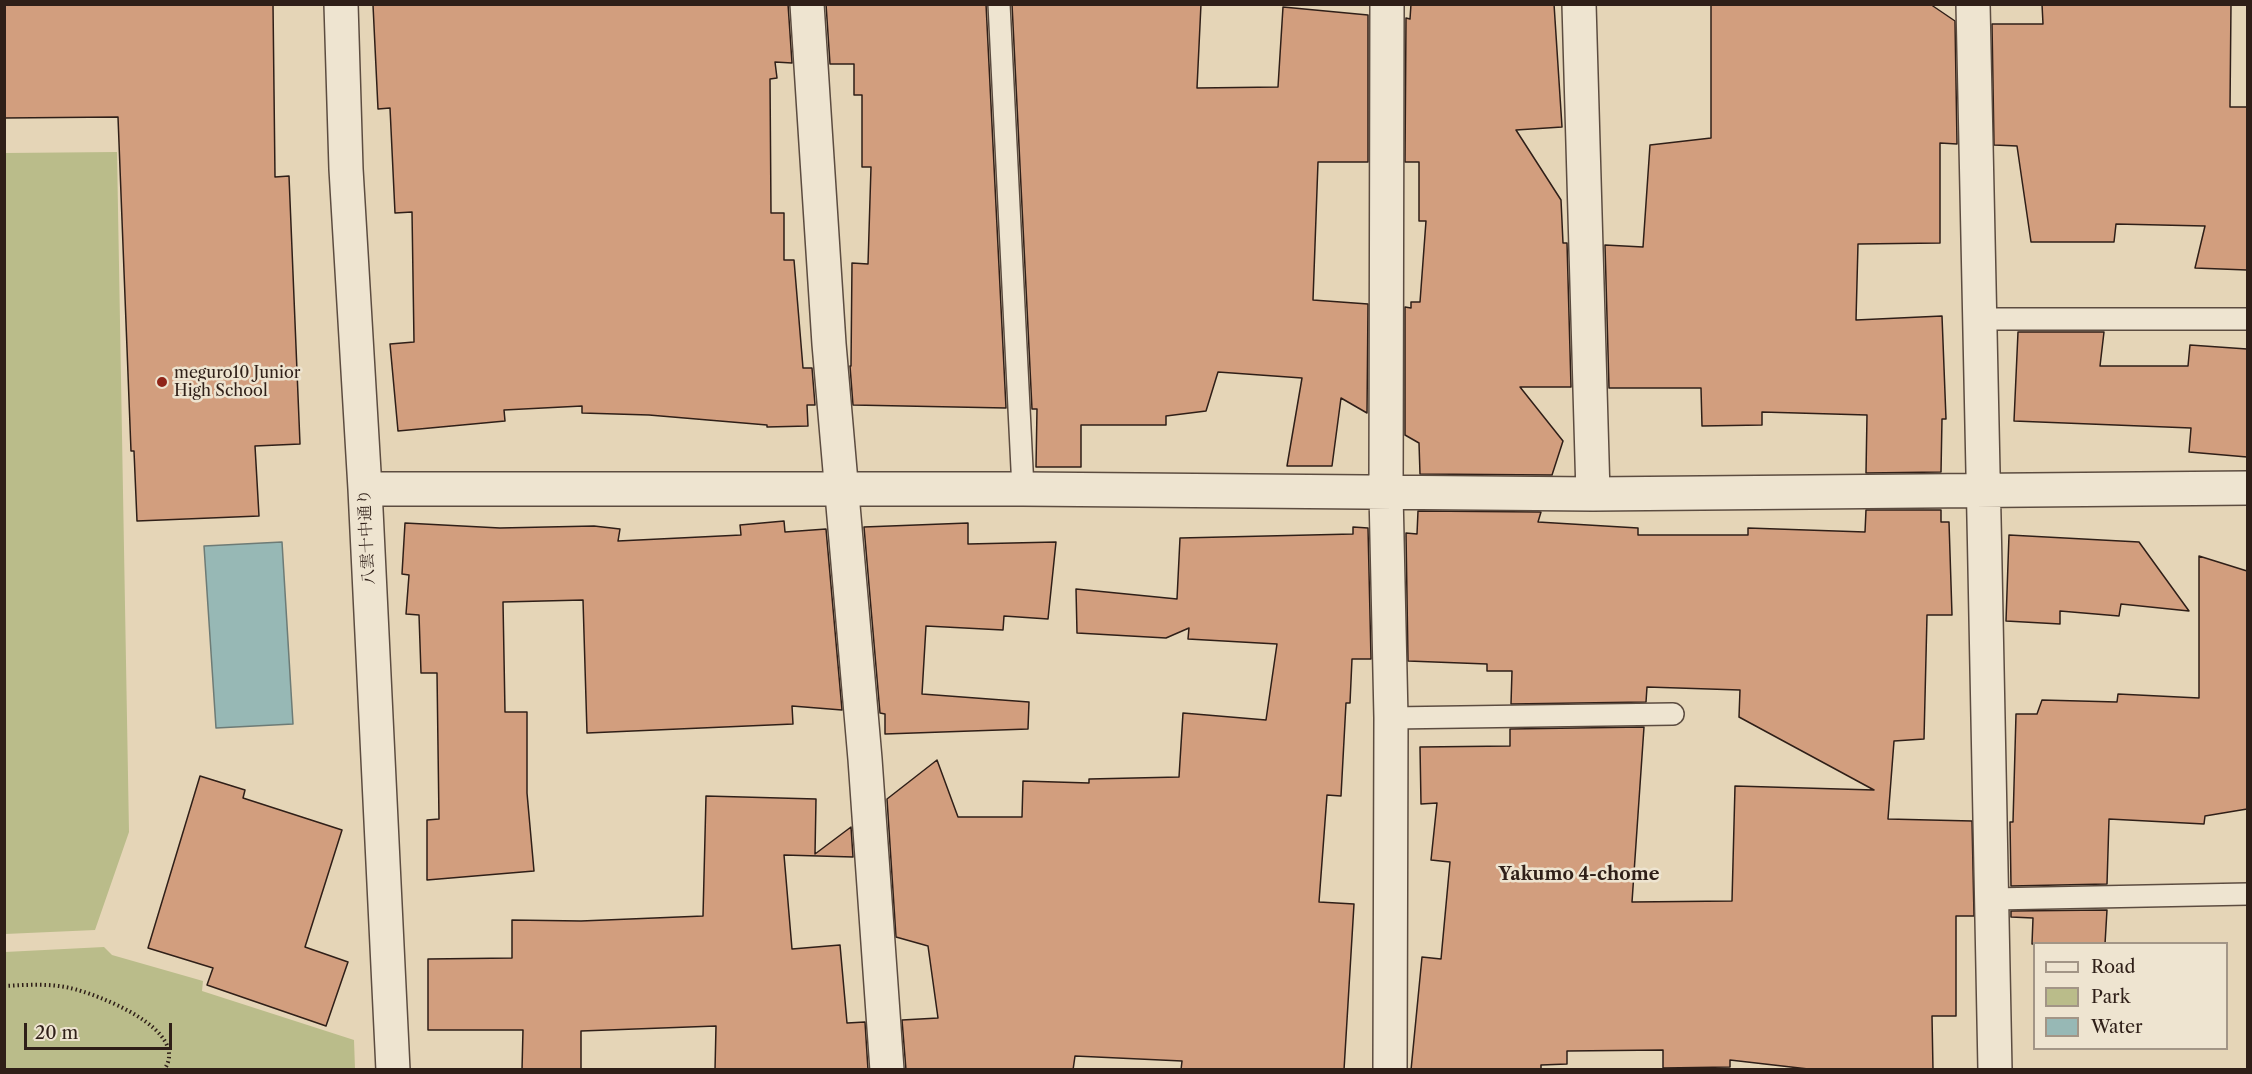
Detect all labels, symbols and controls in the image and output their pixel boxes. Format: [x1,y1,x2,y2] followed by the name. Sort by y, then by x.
[174,363,300,401] place label: meguro10 Junior High School
[155,375,169,389] marker: meguro10 Junior High School
[355,489,379,585] street label: 八雲十中通り
[1499,864,1659,886] district label: Yakumo 4-chome
[2033,942,2228,1050] legend
[2091,956,2136,978] text: Road
[2091,986,2130,1008] text: Park
[27,1011,176,1049] scale bar
[2091,1016,2143,1038] text: Water
[35,1022,78,1044] text: 20 m

